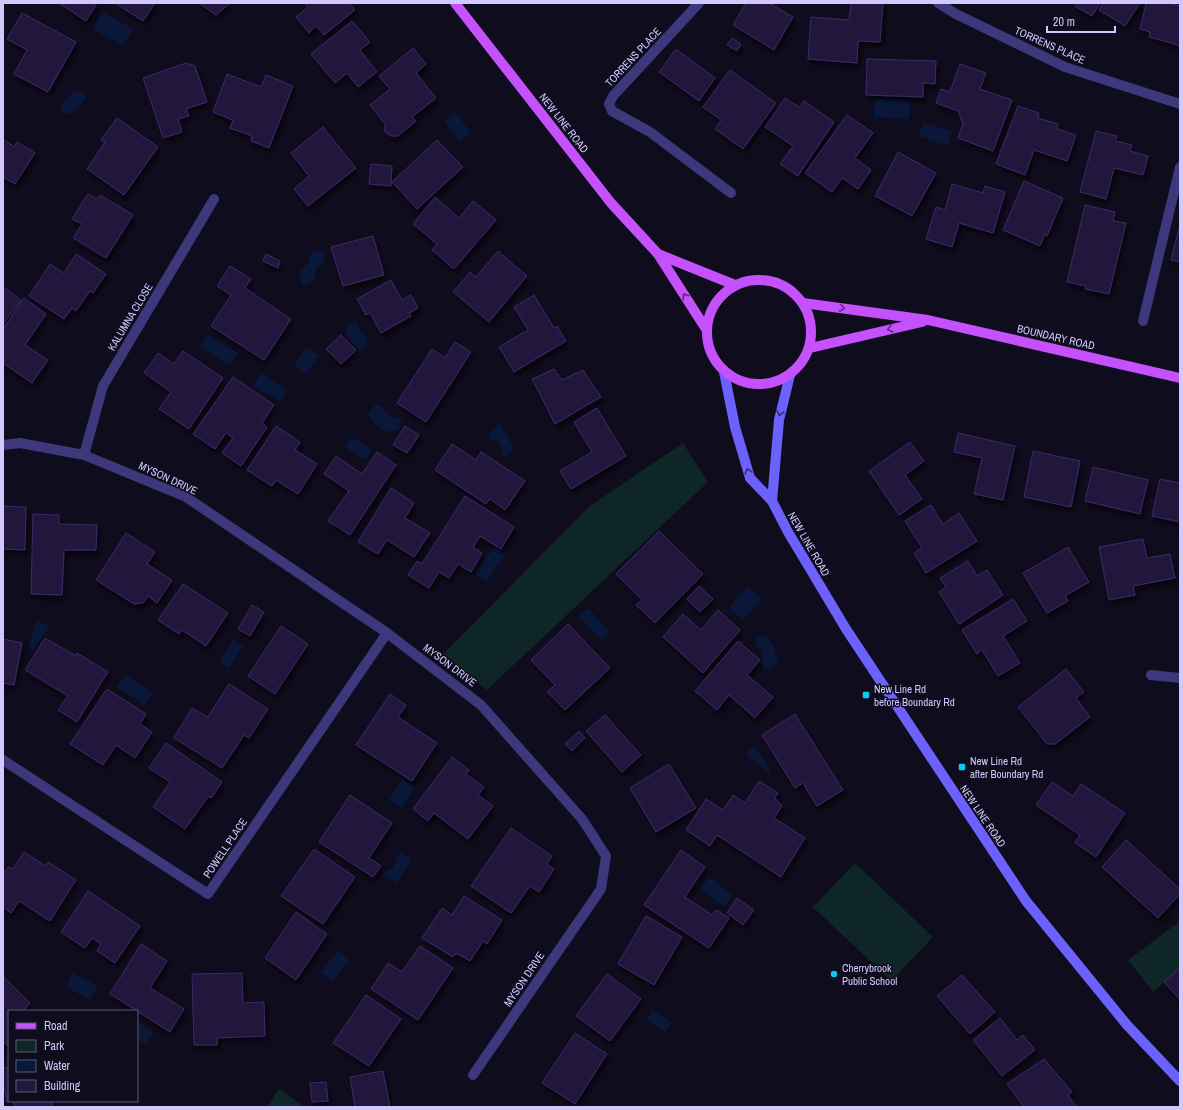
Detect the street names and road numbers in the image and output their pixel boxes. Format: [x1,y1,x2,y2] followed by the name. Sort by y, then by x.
[1012,23,1088,67] street label: TORRENS PLACE
[602,24,664,90] street label: TORRENS PLACE
[536,90,592,156] street label: NEW LINE ROAD
[104,281,156,353] street label: KALUMNA CLOSE
[1016,321,1096,353] street label: BOUNDARY ROAD
[136,458,200,498] street label: MYSON DRIVE
[785,509,833,579] street label: NEW LINE ROAD
[421,640,479,690] street label: MYSON DRIVE
[957,782,1009,850] street label: NEW LINE ROAD
[200,815,250,881] street label: POWELL PLACE
[501,949,547,1009] street label: MYSON DRIVE

